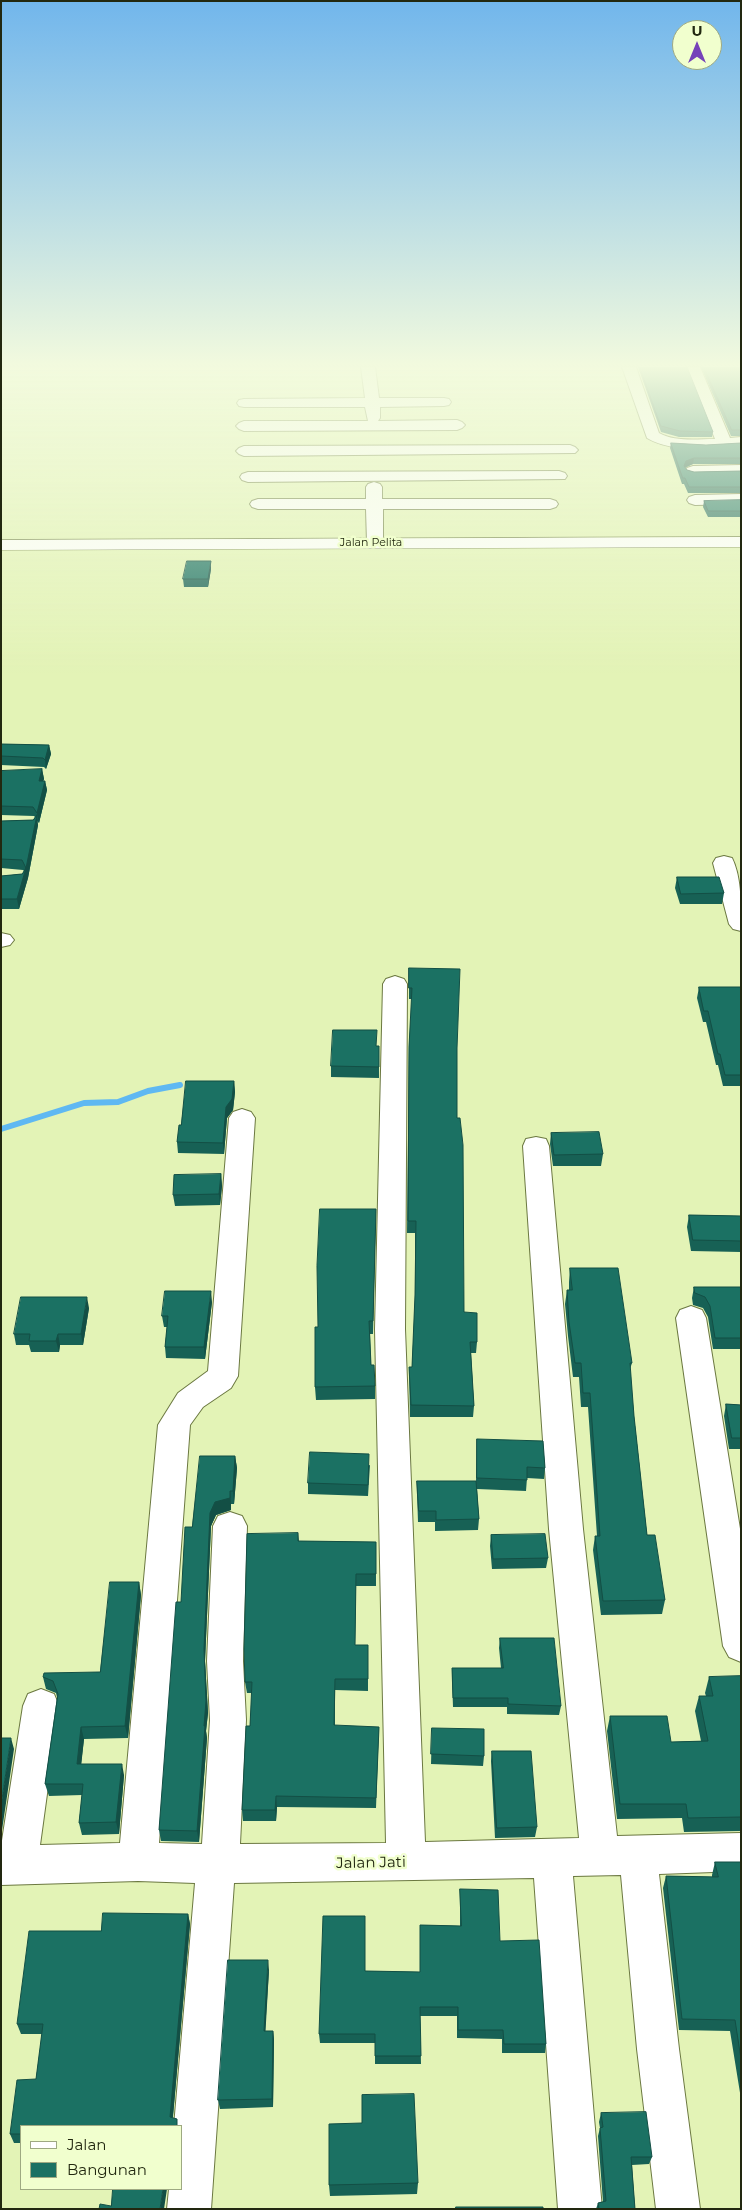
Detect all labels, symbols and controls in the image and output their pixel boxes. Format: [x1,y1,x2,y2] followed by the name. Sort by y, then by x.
[672,20,722,70] north arrow
[691,22,703,40] text: U
[340,536,402,550] street label: Jalan Pelita
[336,1853,406,1873] street label: Jalan Jati
[20,2125,182,2190] legend
[67,2135,106,2154] text: Jalan
[67,2160,147,2179] text: Bangunan

